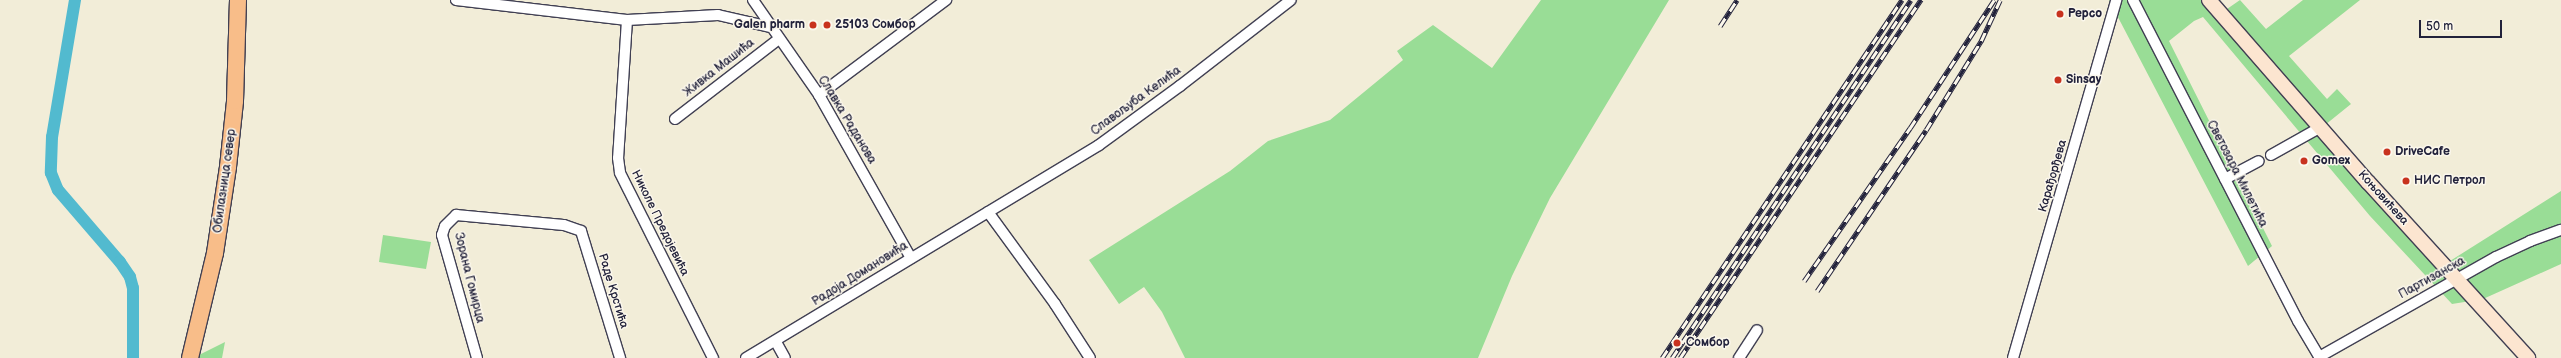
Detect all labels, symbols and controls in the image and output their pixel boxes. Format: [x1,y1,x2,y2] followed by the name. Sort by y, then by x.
[2068,7,2102,21] place label: Pepco
[2055,9,2065,19] marker: Pepco
[2421,12,2504,38] scale bar
[734,18,805,32] place label: Galen pharm
[835,18,916,32] place label: 25103 Сомбор
[2426,19,2453,34] text: 50 m
[808,20,818,30] marker: Galen pharm
[822,20,832,30] marker: 25103 Сомбор
[681,36,757,100] street label: Живка Машића
[1088,64,1184,138] street label: Славољуба Келића
[815,73,879,167] street label: Славка Раданова
[2066,73,2101,87] place label: Sinsay
[2053,75,2063,85] marker: Sinsay
[2204,118,2270,230] street label: Светозара Милетића
[211,128,239,234] street label: Обилазница север
[2036,138,2070,214] street label: Карађорђева
[2395,145,2450,159] place label: DriveCafe
[2382,147,2392,157] marker: DriveCafe
[2312,154,2350,168] place label: Gomex
[2299,156,2309,166] marker: Gomex
[628,168,692,278] street label: Николе Предојевића
[2355,168,2411,228] street label: Коњовићева
[2414,174,2485,188] place label: НИС Петрол
[2401,176,2411,186] marker: НИС Петрол
[451,231,487,325] street label: Зорана Гомирца
[809,239,911,309] street label: Радоја Домановића
[595,252,631,330] street label: Раде Крстића
[2396,254,2468,302] street label: Партизанска
[1686,336,1730,350] place label: Сомбор
[1671,337,1683,349] marker: Сомбор

